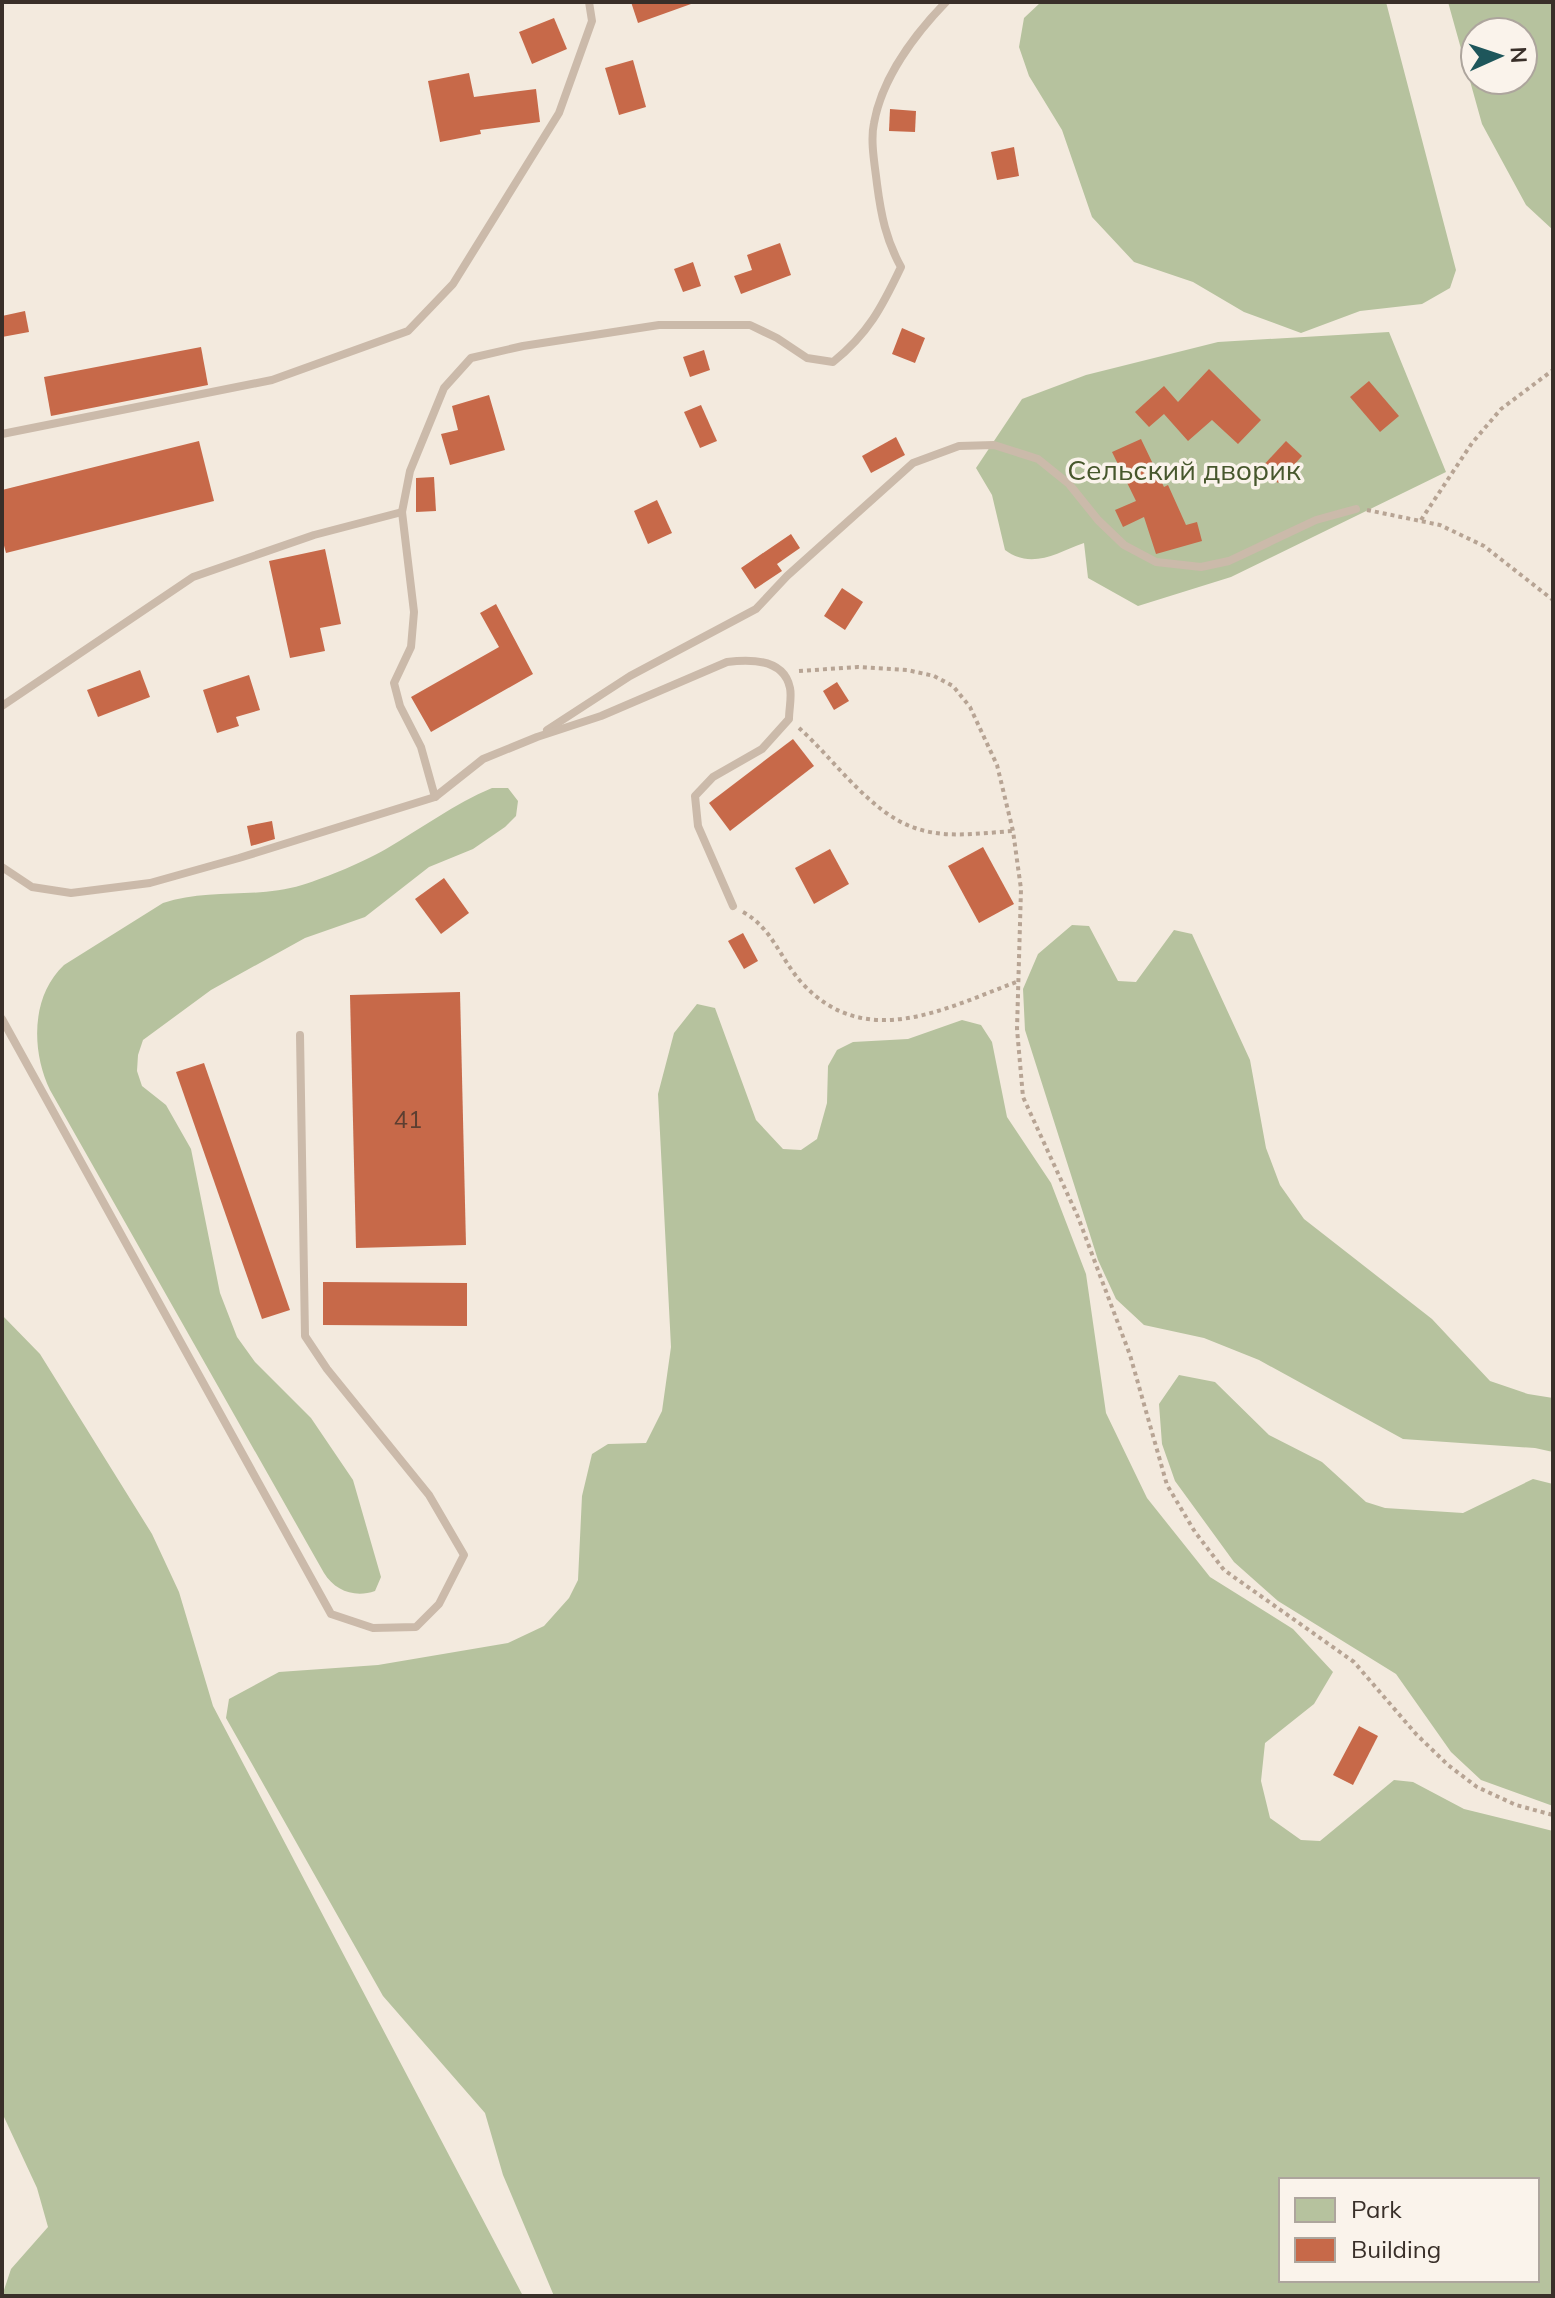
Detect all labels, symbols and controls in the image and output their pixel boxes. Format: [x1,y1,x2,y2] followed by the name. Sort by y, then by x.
[1459,16,1539,96] north arrow
[1505,46,1533,64] text: N
[1067,452,1302,487] park label: Сельский дворик
[394,1104,422,1134] house number: 41
[1279,2178,1539,2282] legend
[1351,2194,1402,2224] text: Park
[1351,2234,1441,2264] text: Building

